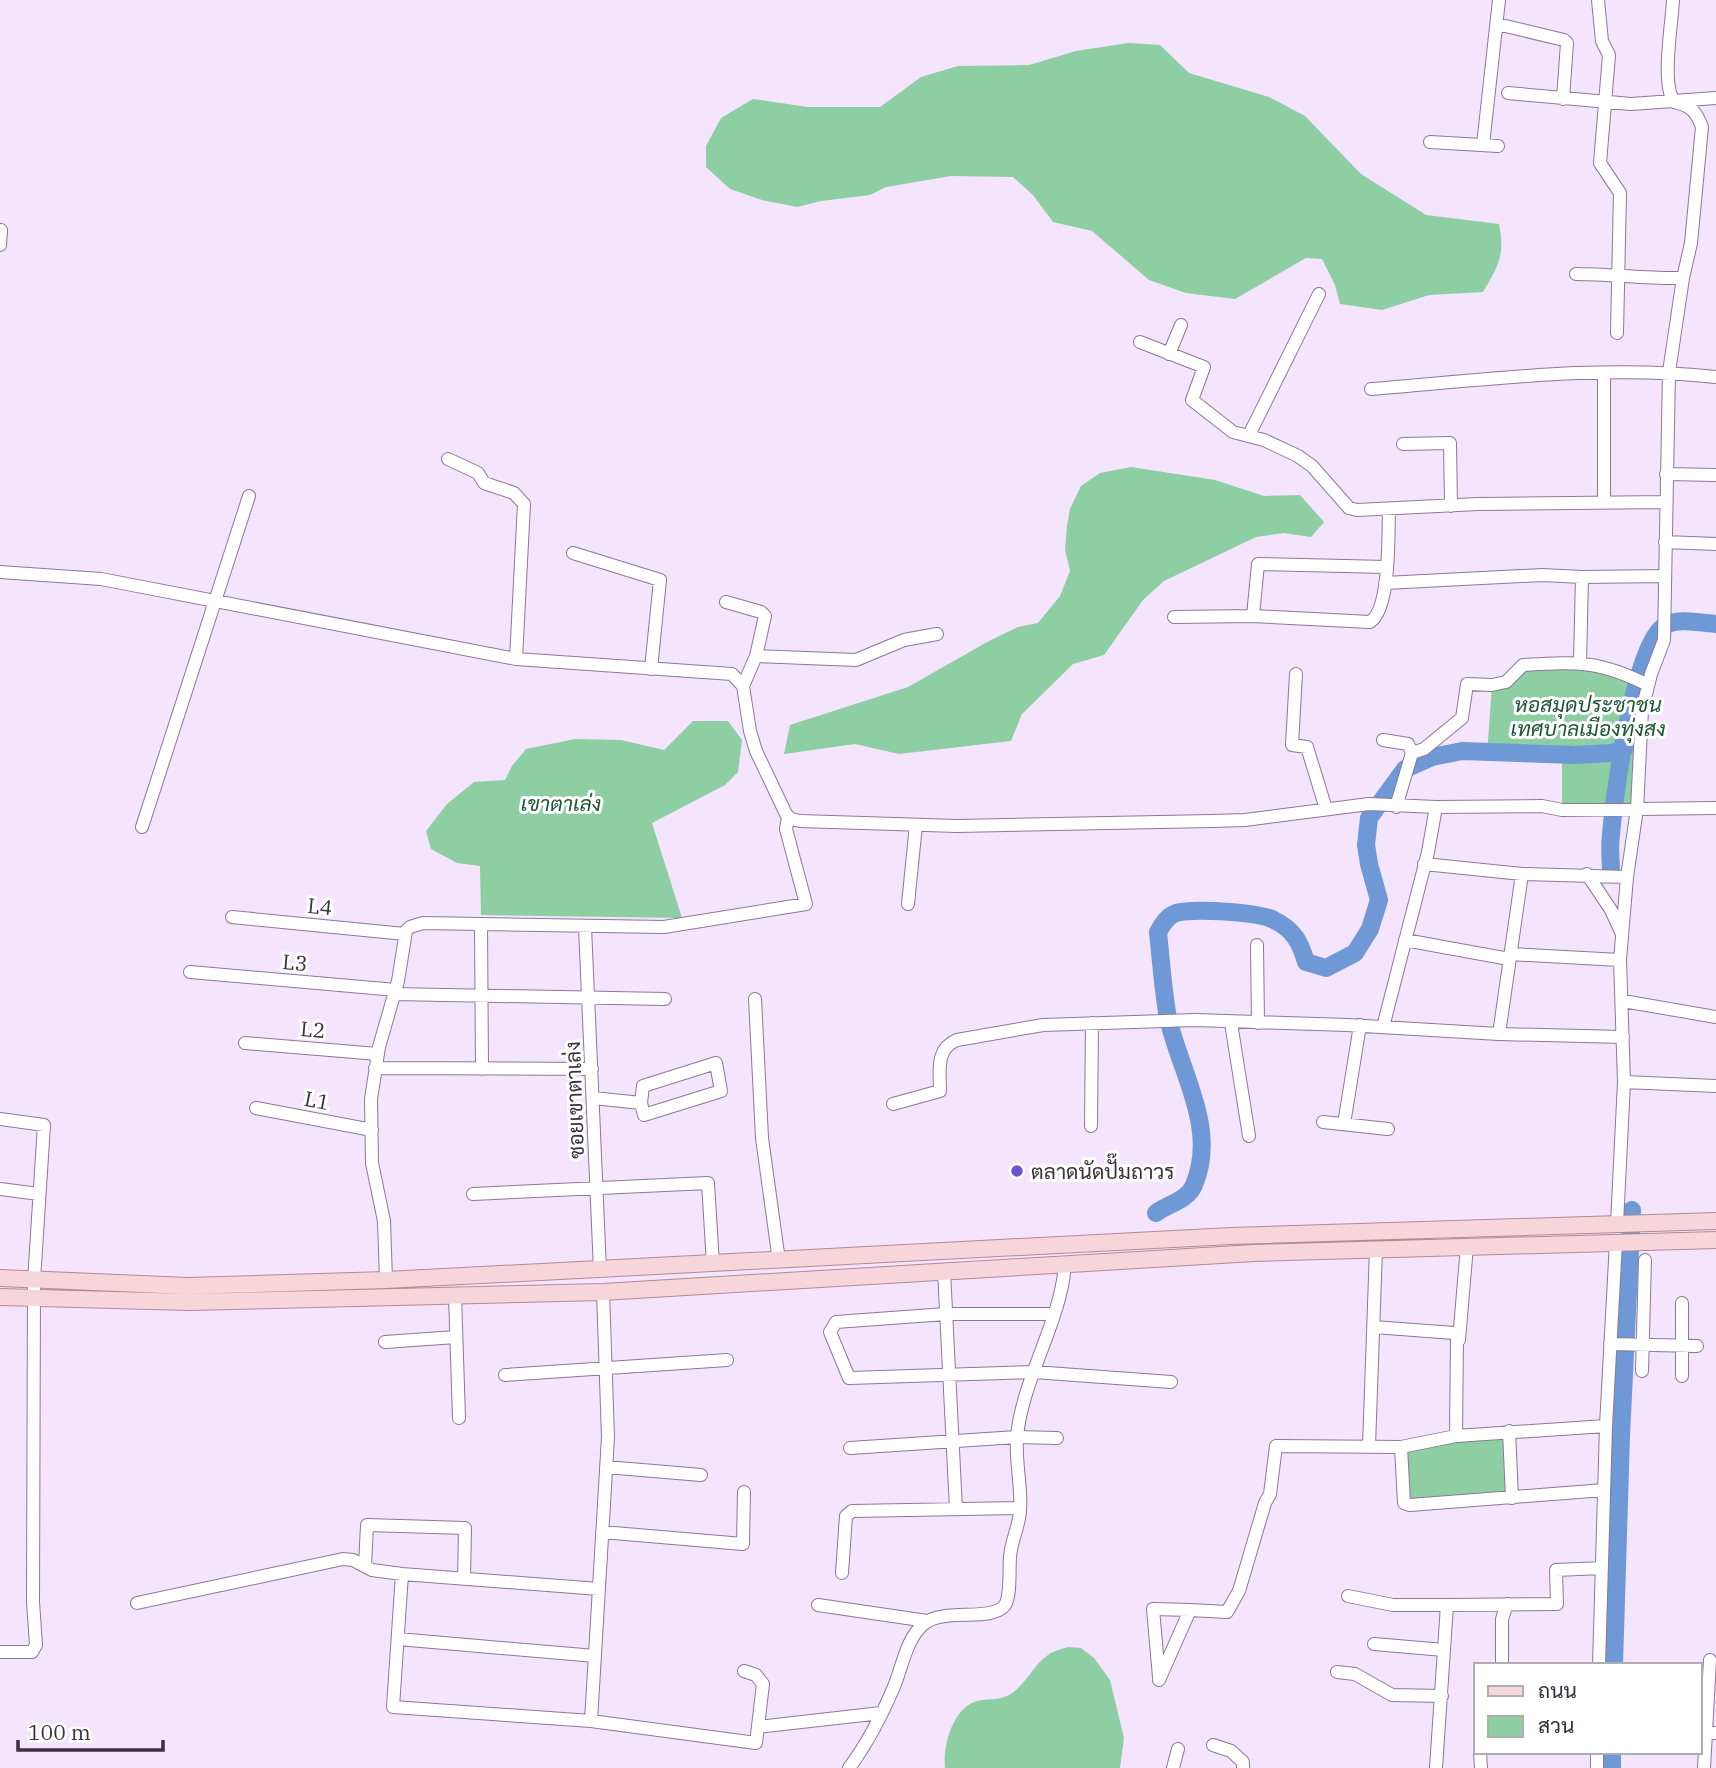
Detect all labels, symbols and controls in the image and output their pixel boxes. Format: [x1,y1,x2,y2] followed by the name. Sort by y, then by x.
[1510,690,1666,743] park label: หอสมุดประชาชน เทศบาลเมืองทุ่งสง
[521,789,601,817] park label: เขาตาเล่ง
[306,891,334,921] street label: L4
[281,947,309,977] street label: L3
[299,1014,327,1044] street label: L2
[558,1041,590,1159] street label: ซอยเขาตาเล่ง
[302,1084,332,1116] street label: L1
[1031,1153,1174,1185] place label: ตลาดนัดปั๊มถาวร
[1009,1163,1025,1179] marker: ตลาดนัดปั๊มถาวร
[1474,1663,1702,1754] legend
[1538,1676,1577,1704] text: ถนน
[18,1708,163,1752] scale bar
[1538,1711,1574,1739] text: สวน
[28,1718,91,1746] text: 100 m

